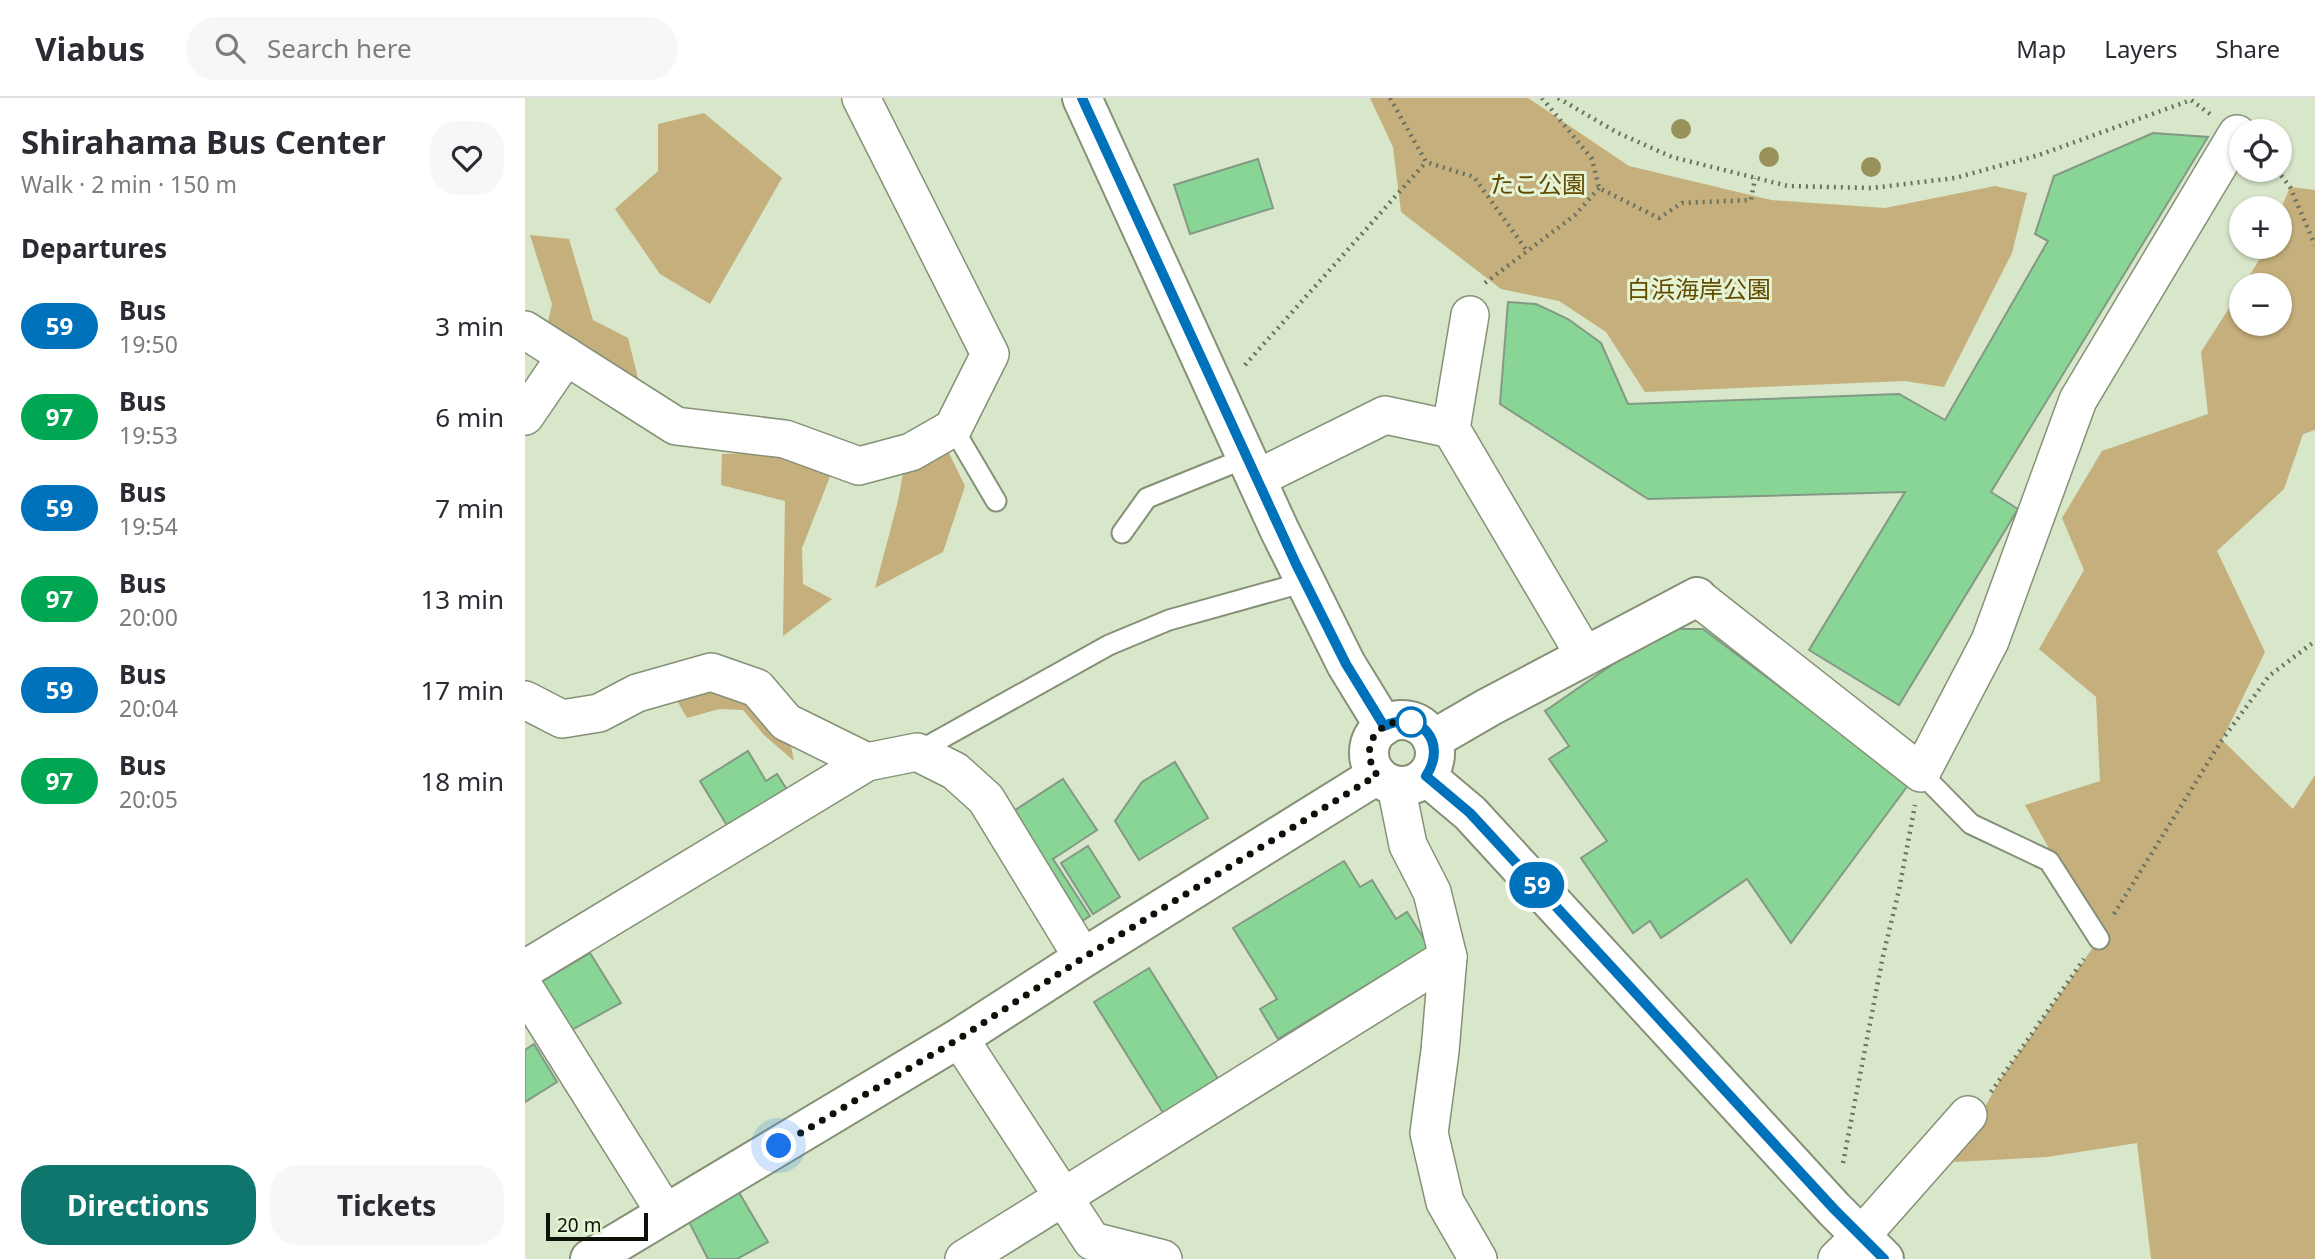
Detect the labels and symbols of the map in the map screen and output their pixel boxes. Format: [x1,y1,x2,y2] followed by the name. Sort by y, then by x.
[1490,167,1586,200] park label: たこ公園
[1627,272,1771,305] park label: 白浜海岸公園
[1396,707,1426,737] unlabelled marker
[1506,862,1569,908] line badge: 59
[761,1128,796,1163] your location
[546,1210,647,1242] scale bar

